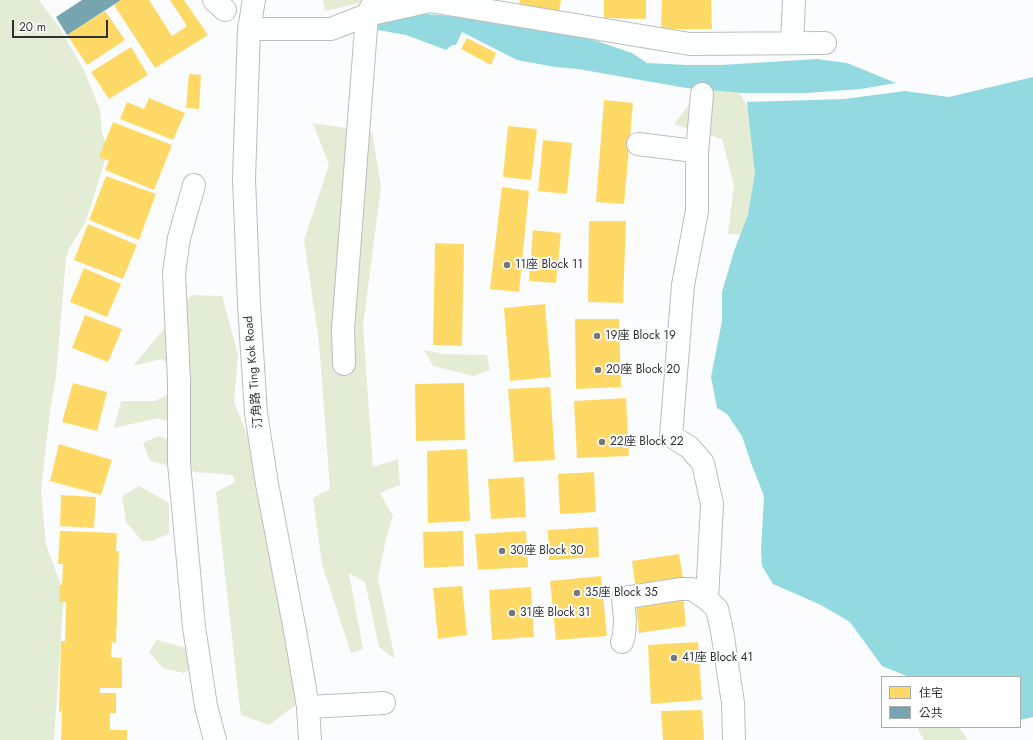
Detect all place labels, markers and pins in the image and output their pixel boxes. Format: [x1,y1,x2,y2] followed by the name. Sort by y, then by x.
[515,258,583,272] place label: 11座 Block 11
[502,260,512,270] marker: 11座 Block 11
[605,329,676,343] place label: 19座 Block 19
[592,331,602,341] marker: 19座 Block 19
[606,363,680,377] place label: 20座 Block 20
[593,365,603,375] marker: 20座 Block 20
[610,435,684,449] place label: 22座 Block 22
[597,437,607,447] marker: 22座 Block 22
[510,544,584,558] place label: 30座 Block 30
[497,546,507,556] marker: 30座 Block 30
[585,586,658,600] place label: 35座 Block 35
[572,588,582,598] marker: 35座 Block 35
[520,606,590,620] place label: 31座 Block 31
[507,608,517,618] marker: 31座 Block 31
[682,651,753,665] place label: 41座 Block 41
[669,653,679,663] marker: 41座 Block 41

